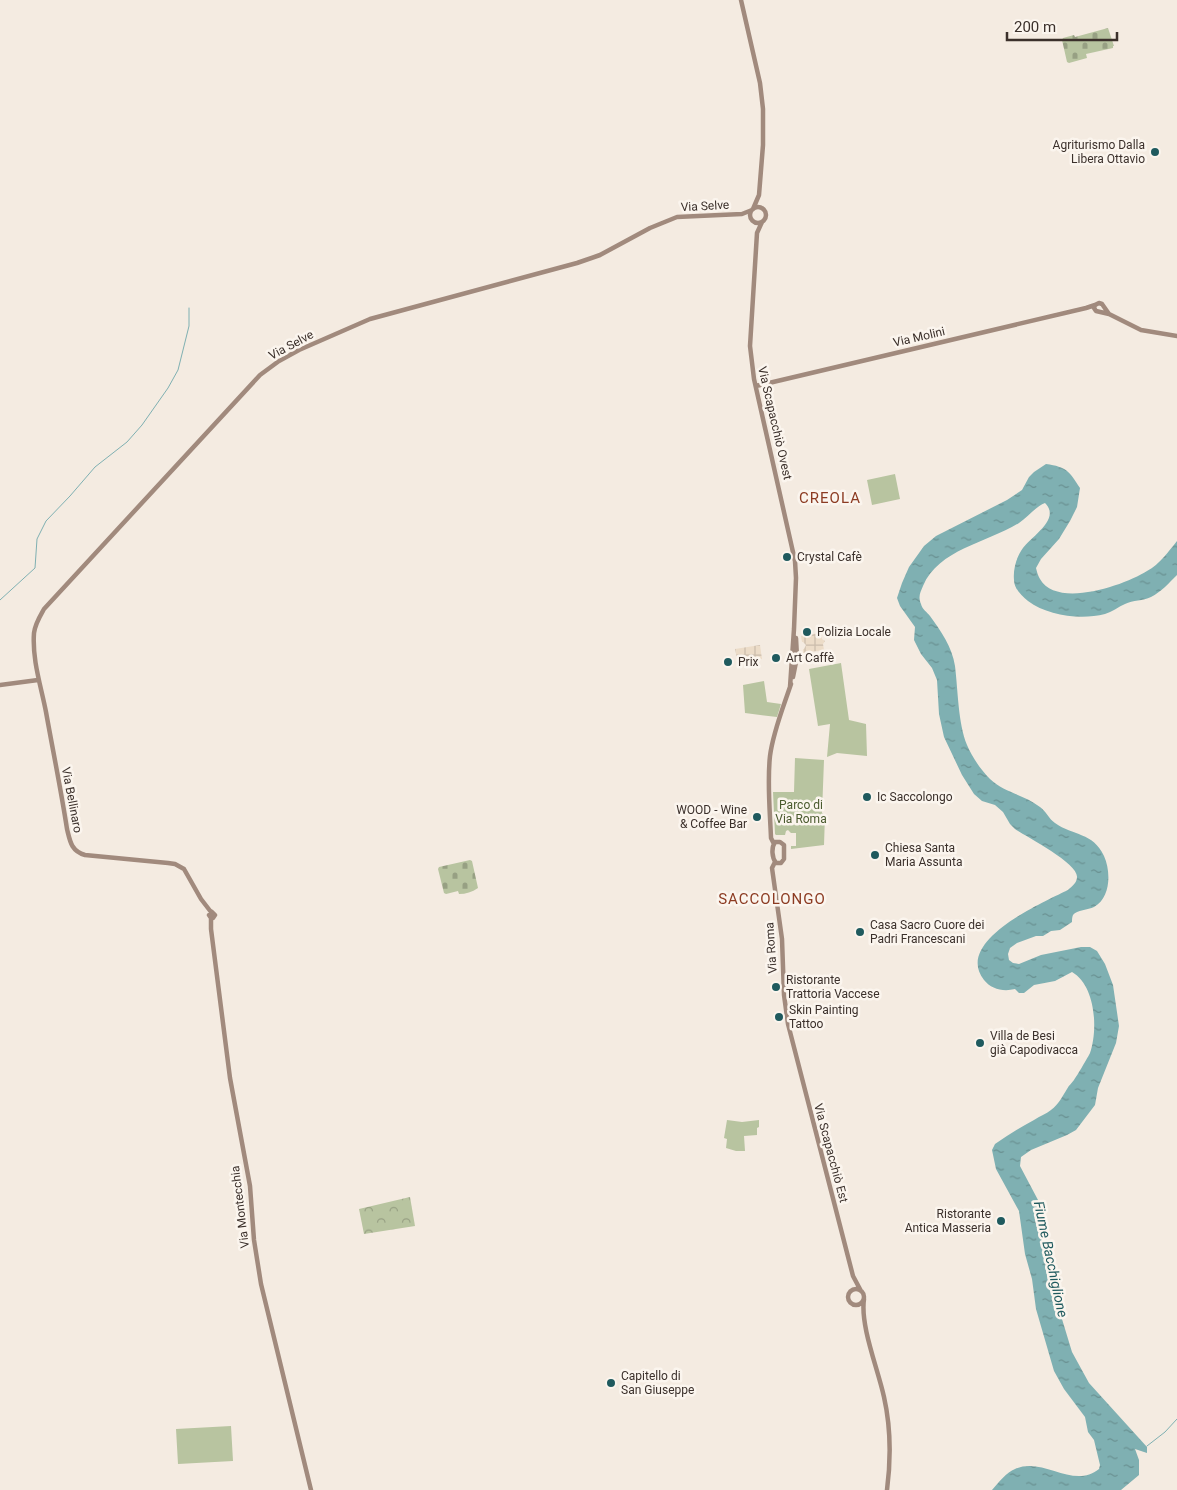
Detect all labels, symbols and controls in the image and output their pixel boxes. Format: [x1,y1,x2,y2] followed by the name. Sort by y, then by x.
[1007,10,1117,42] scale bar
[1014,18,1056,36] text: 200 m
[1053,138,1145,166] place label: Agriturismo Dalla Libera Ottavio
[1149,146,1161,158] marker: Agriturismo Dalla Libera Ottavio
[680,198,730,214] street label: Via Selve
[892,324,946,350] street label: Via Molini
[266,327,316,363] street label: Via Selve
[755,365,795,481] street label: Via Scapacchiò Ovest
[799,489,861,507] district label: CREOLA
[797,550,862,564] place label: Crystal Cafè
[781,551,793,563] marker: Crystal Cafè
[817,625,891,639] place label: Polizia Locale
[801,626,813,638] marker: Polizia Locale
[786,651,834,665] place label: Art Caffè
[770,652,782,664] marker: Art Caffè
[738,655,759,669] place label: Prix
[722,656,734,668] marker: Prix
[59,766,85,834] street label: Via Bellinaro
[877,790,953,804] place label: Ic Saccolongo
[861,791,873,803] marker: Ic Saccolongo
[775,798,827,826] park label: Parco di Via Roma
[676,803,747,831] place label: WOOD - Wine & Coffee Bar
[751,811,763,823] marker: WOOD - Wine & Coffee Bar
[885,841,962,869] place label: Chiesa Santa Maria Assunta
[869,849,881,861] marker: Chiesa Santa Maria Assunta
[718,890,826,908] district label: SACCOLONGO
[870,918,984,946] place label: Casa Sacro Cuore dei Padri Francescani
[762,922,780,974] street label: Via Roma
[854,926,866,938] marker: Casa Sacro Cuore dei Padri Francescani
[786,973,880,1001] place label: Ristorante Trattoria Vaccese
[770,981,782,993] marker: Ristorante Trattoria Vaccese
[789,1003,859,1031] place label: Skin Painting Tattoo
[773,1011,785,1023] marker: Skin Painting Tattoo
[990,1029,1078,1057] place label: Villa de Besi già Capodivacca
[974,1037,986,1049] marker: Villa de Besi già Capodivacca
[811,1102,851,1204] street label: Via Scapacchiò Est
[228,1165,252,1249] street label: Via Montecchia
[1031,1199,1071,1319] water label: Fiume Bacchiglione
[905,1207,991,1235] place label: Ristorante Antica Masseria
[995,1215,1007,1227] marker: Ristorante Antica Masseria
[621,1369,694,1397] place label: Capitello di San Giuseppe
[605,1377,617,1389] marker: Capitello di San Giuseppe

